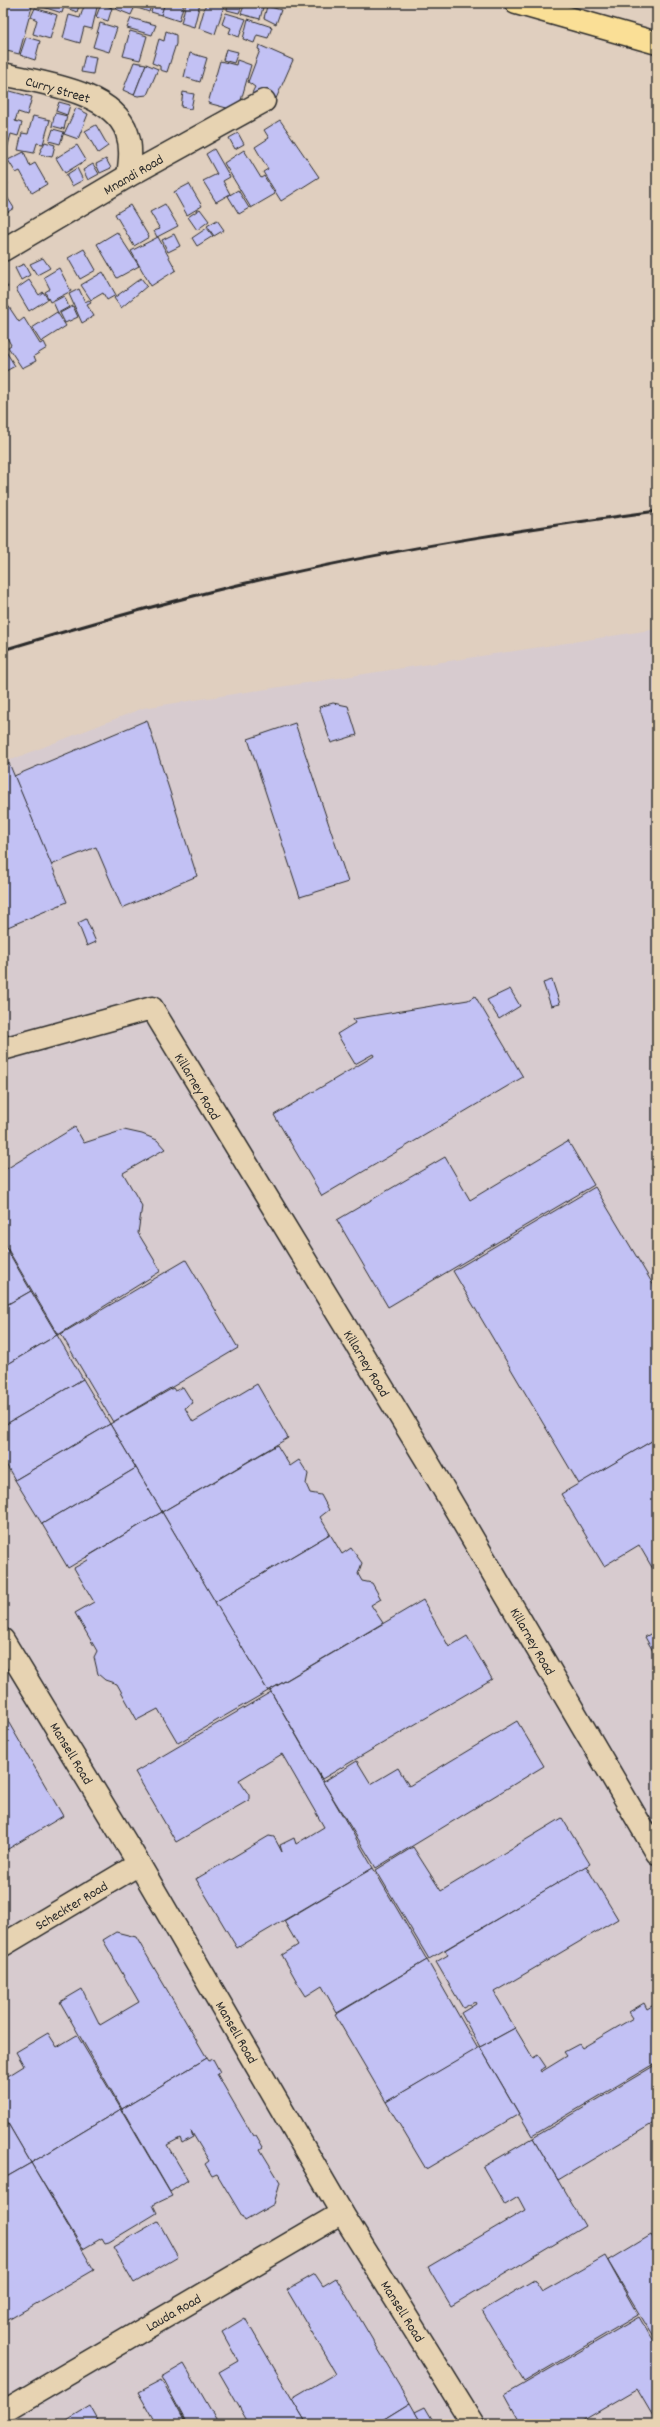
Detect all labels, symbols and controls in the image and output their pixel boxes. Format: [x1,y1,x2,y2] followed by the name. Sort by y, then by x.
[23,72,92,110] street label: Curry Street
[100,151,168,201] street label: Mnandi Road
[168,1050,224,1124] street label: Killarney Road
[337,1327,393,1401] street label: Killarney Road
[504,1604,559,1680] street label: Killarney Road
[44,1719,97,1789] street label: Mansell Road
[32,1877,112,1936] street label: Scheckter Road
[209,1998,261,2068] street label: Mansell Road
[374,2277,428,2347] street label: Mansell Road
[143,2290,205,2338] street label: Lauda Road

